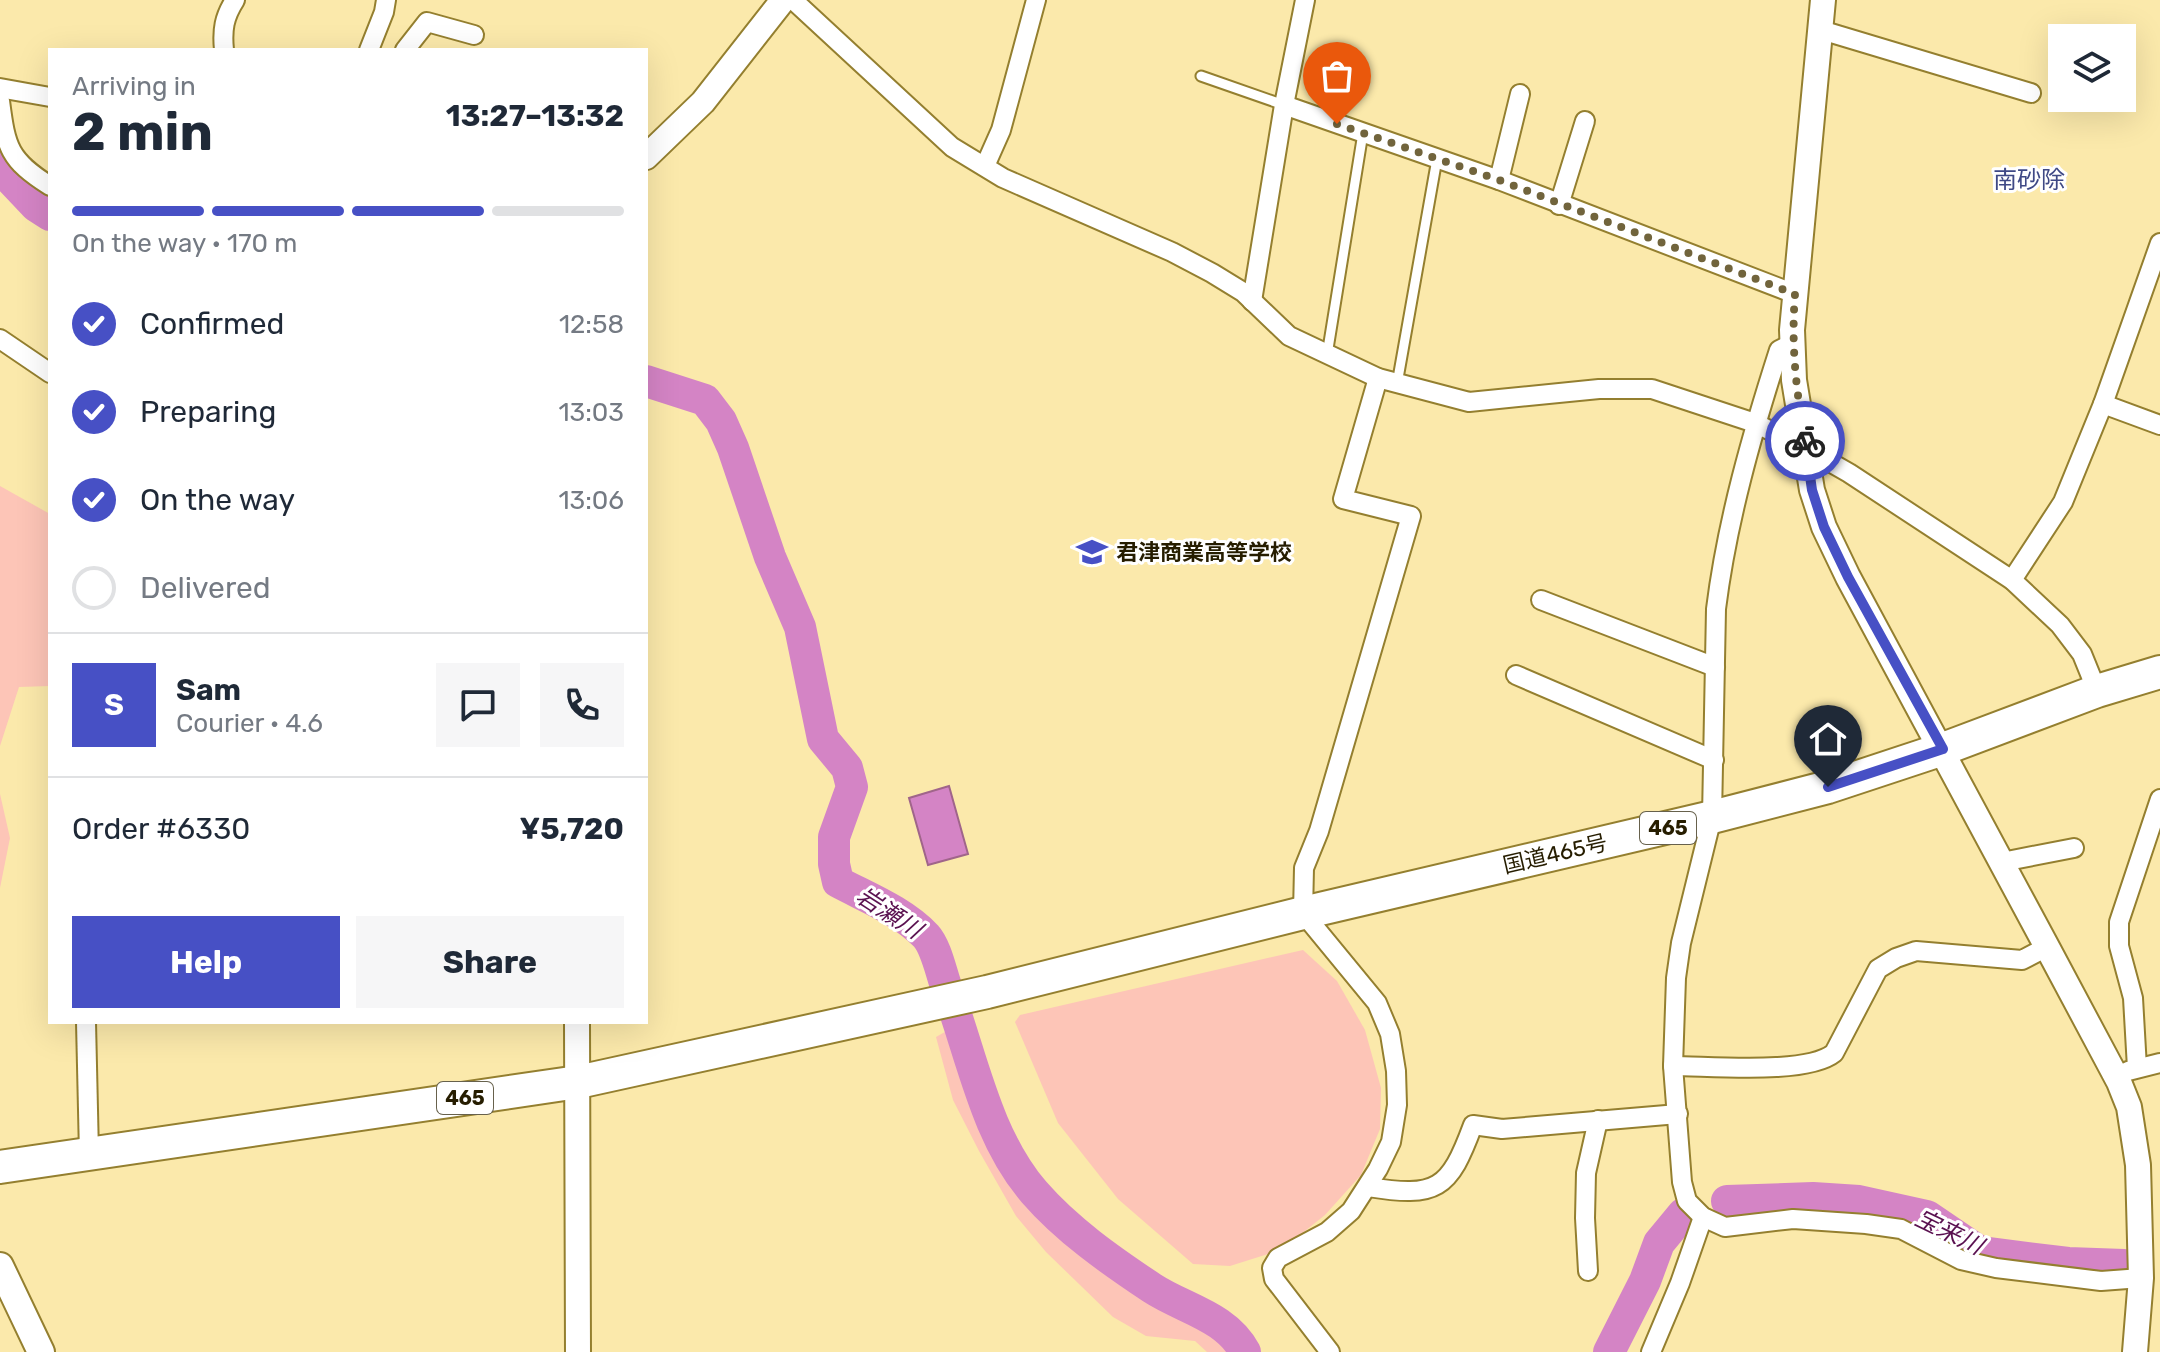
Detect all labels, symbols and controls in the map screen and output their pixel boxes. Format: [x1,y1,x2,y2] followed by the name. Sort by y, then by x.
[2048,24,2136,112] map controls
[2048,24,2136,112] button: layers
[1303,42,1371,124] pin
[1315,54,1359,98] icon: bag
[72,71,196,102] text: Arriving in
[446,98,624,134] text: 13:27–13:32
[72,101,213,163] text: 2 min
[1993,166,2065,194] district label: 南砂除
[72,228,297,259] text: On the way · 170 m
[72,302,116,346] icon: check
[140,306,284,342] text: Confirmed
[559,309,624,340] text: 12:58
[72,390,116,434] icon: check
[140,394,276,430] text: Preparing
[558,397,624,428] text: 13:03
[1765,401,1845,481] courier
[1783,419,1827,463] icon: bike
[72,478,116,522] icon: check
[140,482,295,518] text: On the way
[558,485,624,516] text: 13:06
[1075,535,1109,569] school or university icon: 君津商業高等学校
[1116,539,1292,566] place label: 君津商業高等学校
[140,570,271,606] text: Delivered
[436,663,520,747] button: chat
[540,663,624,747] button: phone
[176,672,241,708] text: Sam
[104,687,124,723] text: S
[1794,705,1862,787] pin
[176,708,323,739] text: Courier · 4.6
[1806,717,1850,761] icon: home
[72,811,250,847] text: Order #6330
[520,811,624,847] text: ¥5,720
[1640,812,1696,844] road number: 465
[1500,829,1610,879] street label: 国道465号
[851,882,929,946] water label: 岩瀬川
[72,916,340,1008] button: Help
[356,916,624,1008] button: Share
[437,1082,493,1114] road number: 465
[1911,1204,1990,1262] water label: 宝来川

